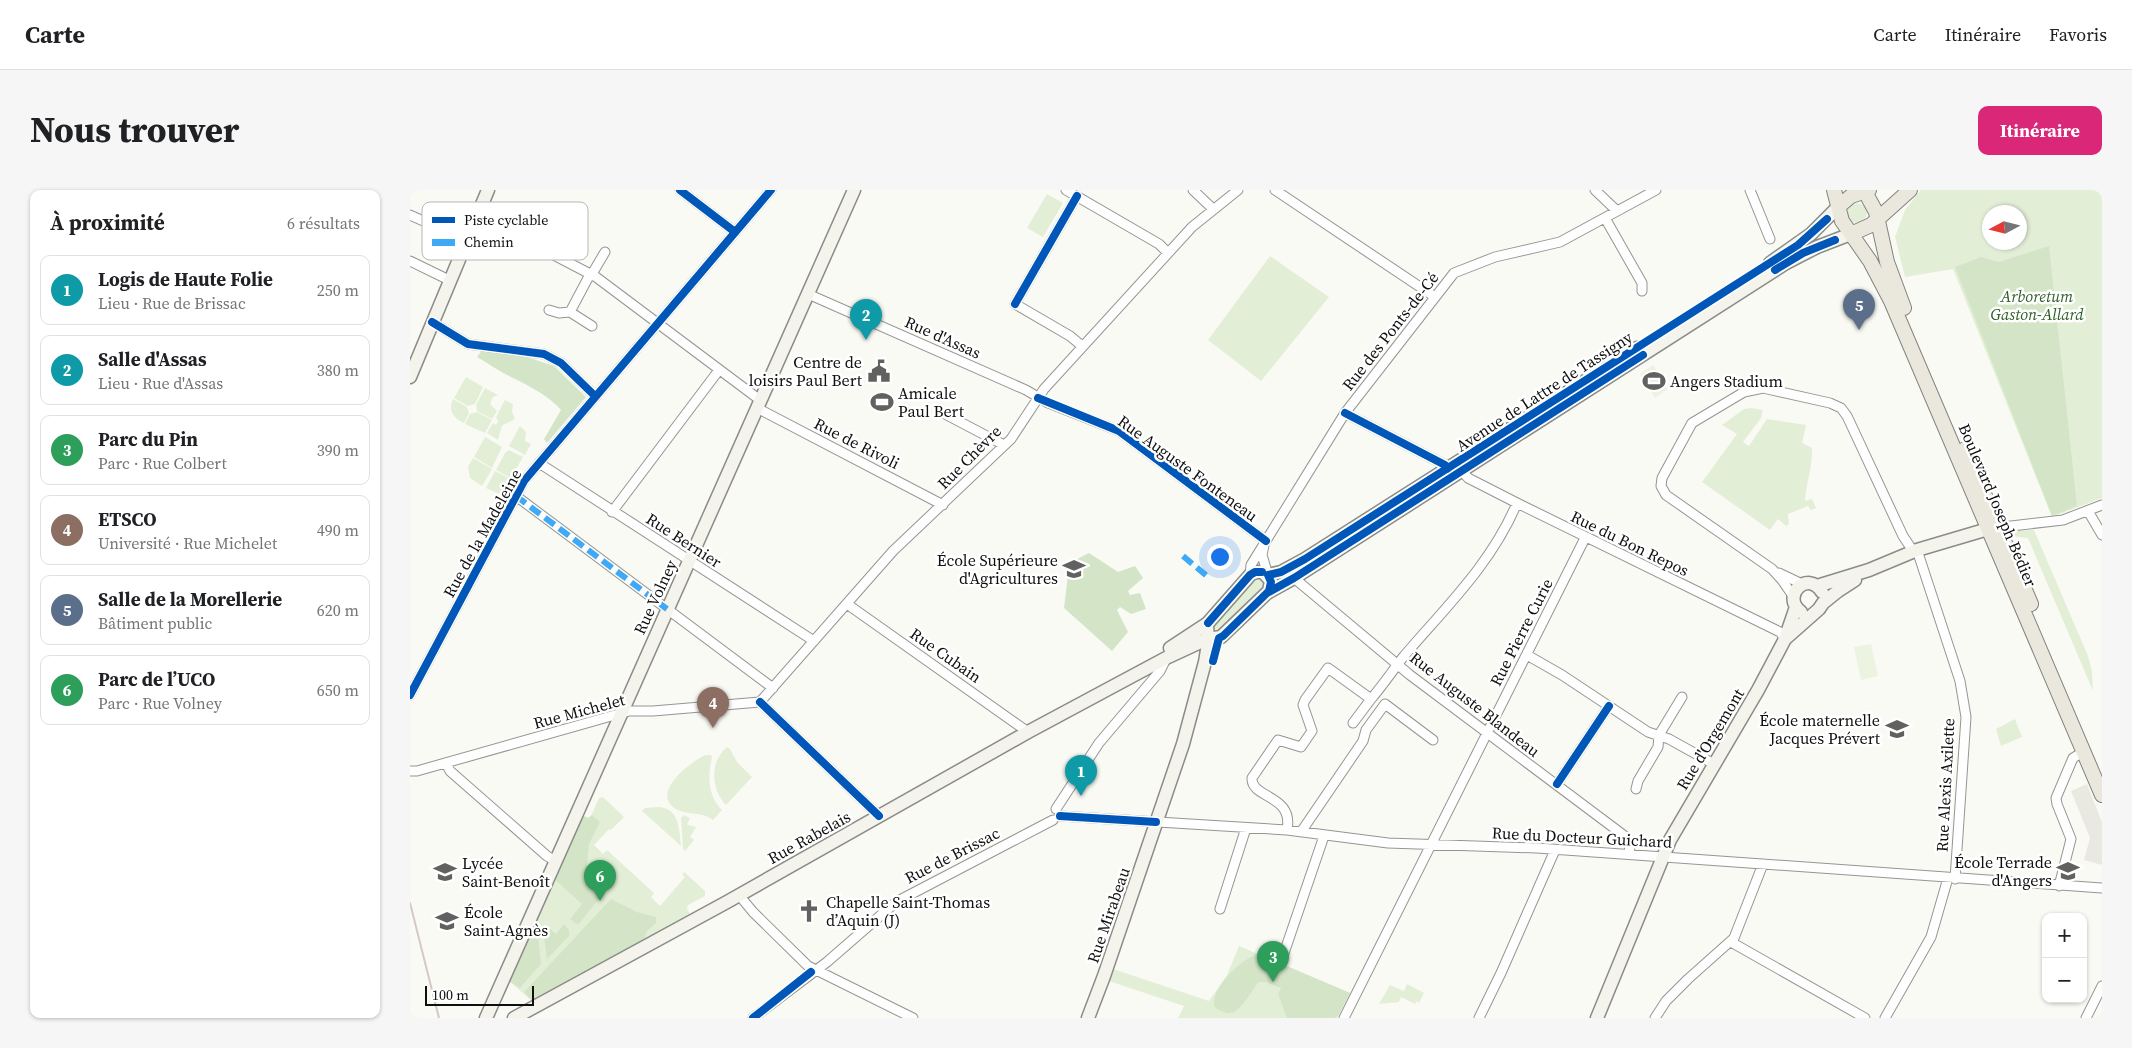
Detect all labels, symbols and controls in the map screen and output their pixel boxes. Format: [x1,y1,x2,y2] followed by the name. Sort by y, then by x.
[25,18,85,51] text: Carte
[1873,22,1917,47] text: Carte
[1945,22,2021,47] text: Itinéraire
[2049,22,2107,47] text: Favoris
[30,106,239,154] text: Nous trouver
[1978,106,2102,155] button: Itinéraire
[422,202,588,260] legend
[1982,205,2027,250] north arrow
[50,208,165,237] text: À proximité
[464,210,548,230] text: Piste cyclable
[287,212,360,234] text: 6 résultats
[464,232,514,252] text: Chemin
[98,266,273,292] text: Logis de Haute Folie
[1337,267,1443,395] street label: Rue des Ponts-de-Cé
[63,279,71,301] text: 1
[317,279,359,301] text: 250 m
[1990,285,2084,325] park label: Arboretum Gaston-Allard
[1843,289,1875,330] pin: 5
[98,292,246,314] text: Lieu · Rue de Brissac
[850,299,882,340] pin: 2
[901,310,985,364] street label: Rue d'Assas
[1452,325,1637,456] street label: Avenue de Lattre de Tassigny
[98,346,207,372] text: Salle d'Assas
[749,351,863,391] place label: Centre de loisirs Paul Bert
[866,358,892,384] public building icon: Centre de loisirs Paul Bert
[63,359,71,381] text: 2
[317,359,359,381] text: 380 m
[1641,368,1667,394] sports icon: Angers Stadium
[1670,370,1783,392] place label: Angers Stadium
[98,372,223,394] text: Lieu · Rue d'Assas
[898,382,965,422] place label: Amicale Paul Bert
[869,389,895,415] sports icon: Amicale Paul Bert
[1114,410,1262,526] street label: Rue Auguste Fonteneau
[811,412,904,474] street label: Rue de Rivoli
[932,420,1006,494] street label: Rue Chèvre
[1954,420,2042,590] street label: Boulevard Joseph Bédier
[98,426,198,452] text: Parc du Pin
[63,439,71,461] text: 3
[317,439,359,461] text: 390 m
[98,452,227,474] text: Parc · Rue Colbert
[438,465,526,601] street label: Rue de la Madeleine
[1567,505,1693,581] street label: Rue du Bon Repos
[98,506,157,532] text: ETSCO
[642,507,726,573] street label: Rue Bernier
[63,519,71,541] text: 4
[317,519,359,541] text: 490 m
[98,532,277,554] text: Université · Rue Michelet
[1207,544,1233,570] your location
[937,549,1058,589] place label: École Supérieure d'Agricultures
[628,555,682,638] street label: Rue Volney
[1061,556,1087,582] school or university icon: École Supérieure d'Agricultures
[1484,574,1558,690] street label: Rue Pierre Curie
[98,586,282,612] text: Salle de la Morellerie
[63,599,71,621] text: 5
[317,599,359,621] text: 620 m
[98,612,212,634] text: Bâtiment public
[906,622,986,688] street label: Rue Cubain
[1405,646,1545,762] street label: Rue Auguste Blandeau
[98,666,215,692] text: Parc de l’UCO
[63,679,71,701] text: 6
[317,679,359,701] text: 650 m
[1671,683,1749,794] street label: Rue d'Orgemont
[697,687,729,728] pin: 4
[531,688,628,734] street label: Rue Michelet
[98,692,222,714] text: Parc · Rue Volney
[1759,709,1881,749] place label: École maternelle Jacques Prévert
[1884,716,1910,742] school or university icon: École maternelle Jacques Prévert
[1931,717,1959,853] street label: Rue Alexis Axilette
[1065,755,1097,796] pin: 1
[764,805,854,869] street label: Rue Rabelais
[1491,821,1673,853] street label: Rue du Docteur Guichard
[901,822,1003,888] street label: Rue de Brissac
[1954,851,2052,891] place label: École Terrade d'Angers
[462,852,550,892] place label: Lycée Saint-Benoît
[2055,858,2081,884] school or university icon: École Terrade d'Angers
[432,859,458,885] school or university icon: Lycée Saint-Benoît
[584,860,616,901] pin: 6
[1081,864,1135,966] street label: Rue Mirabeau
[826,891,990,931] place label: Chapelle Saint-Thomas d’Aquin (J)
[796,898,822,924] church icon: Chapelle Saint-Thomas d’Aquin (J)
[464,901,548,941] place label: École Saint-Agnès
[434,908,460,934] school or university icon: École Saint-Agnès
[2042,913,2087,1003] map controls
[2042,913,2087,958] button: +
[1257,941,1289,982] pin: 3
[2042,958,2087,1003] button: −
[425,983,534,1006] scale bar
[432,985,469,1005] text: 100 m

